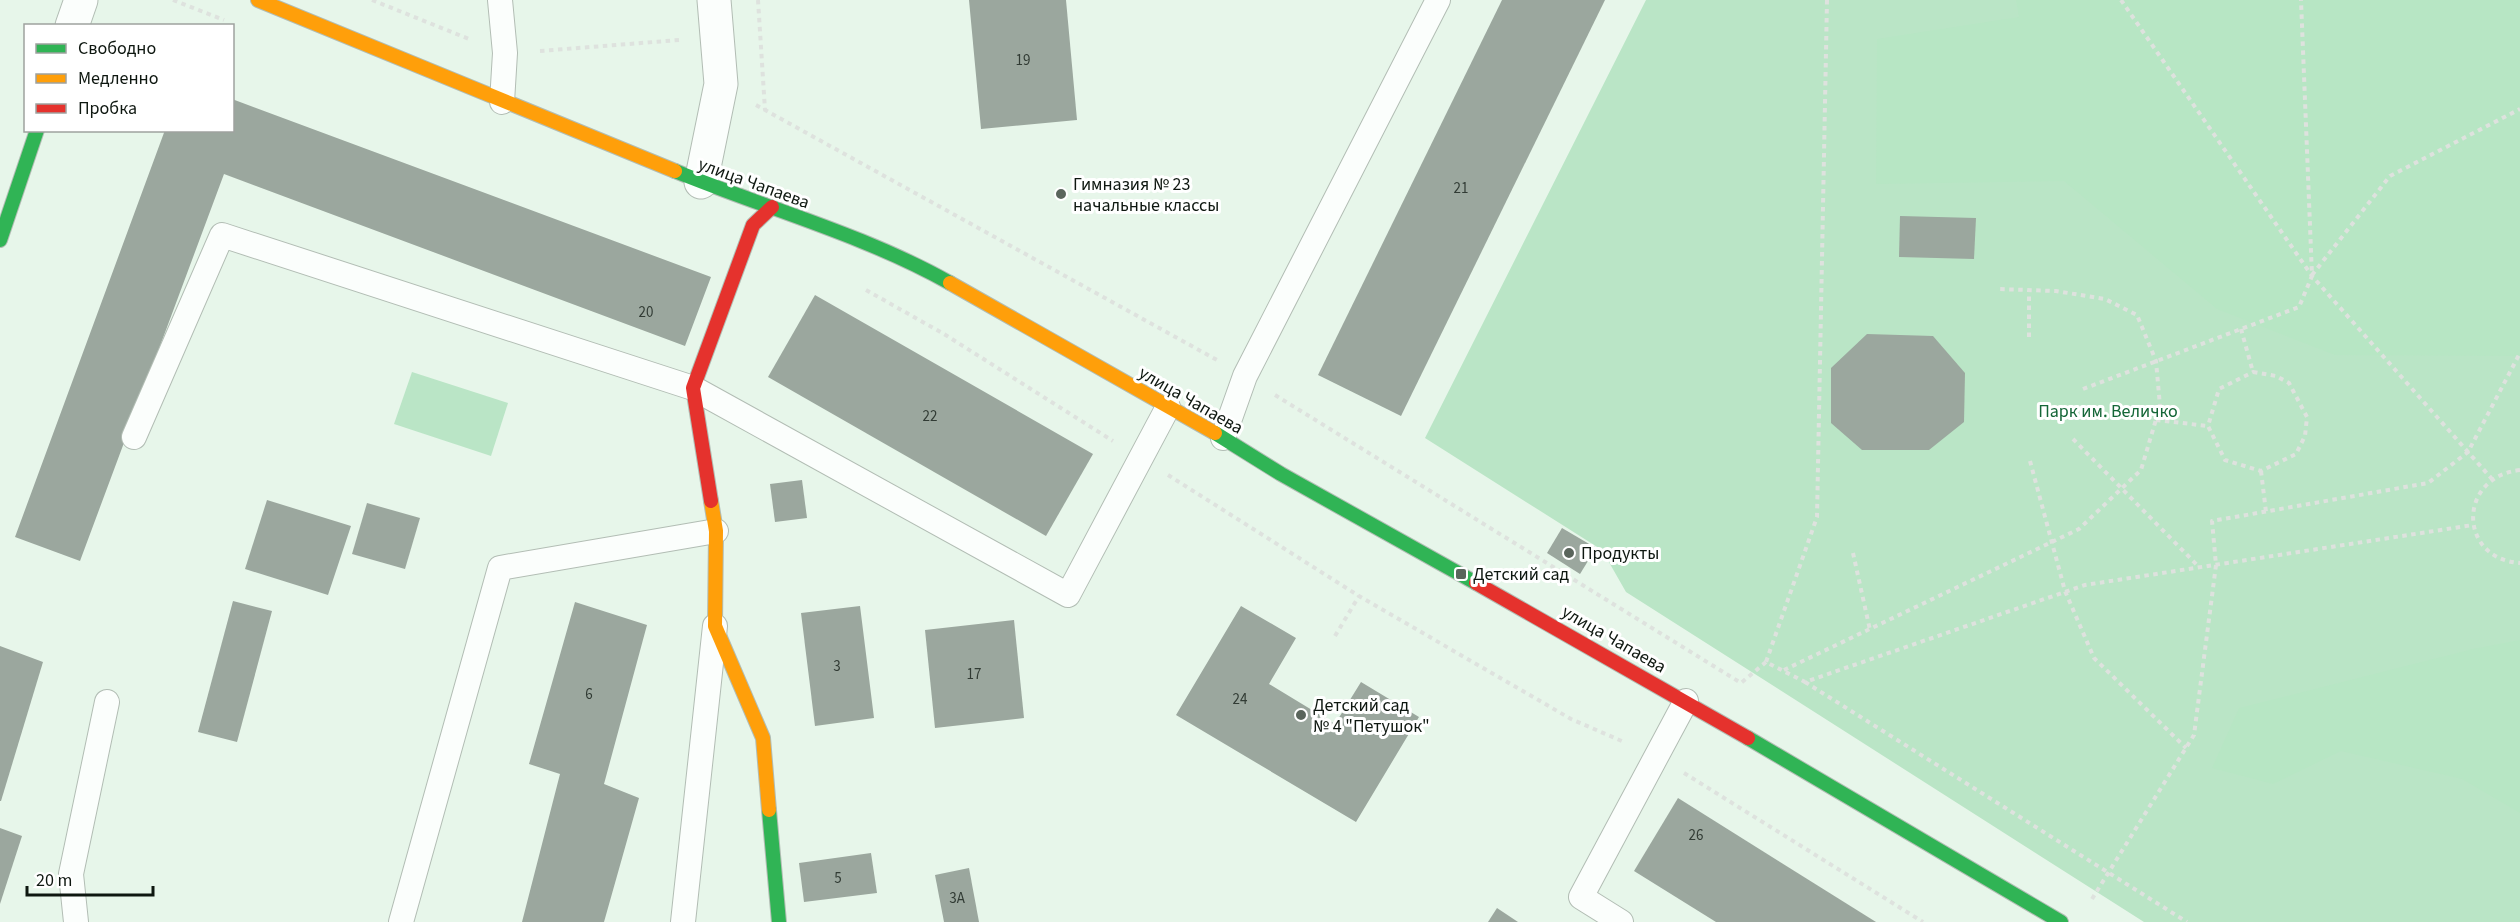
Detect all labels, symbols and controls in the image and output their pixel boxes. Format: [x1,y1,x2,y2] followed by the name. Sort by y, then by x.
[24,24,234,132] legend
[78,36,156,61] text: Свободно
[1016,50,1030,71] house number: 19
[78,66,158,91] text: Медленно
[78,96,137,121] text: Пробка
[695,152,813,215] street label: улица Чапаева
[1073,172,1219,218] place label: Гимназия № 23 начальные классы
[1454,178,1468,199] house number: 21
[1054,187,1068,201] marker: Гимназия № 23 начальные классы
[639,302,653,323] house number: 20
[1134,360,1248,440] street label: улица Чапаева
[2038,399,2178,424] park label: Парк им. Величко
[923,406,937,427] house number: 22
[1581,541,1659,566] place label: Продукты
[1562,546,1576,560] marker: Продукты
[1473,562,1570,587] place label: Детский сад
[1454,567,1468,581] marker: Детский сад
[1557,599,1671,679] street label: улица Чапаева
[833,656,841,677] house number: 3
[967,664,981,685] house number: 17
[585,684,593,705] house number: 6
[1233,689,1248,710] house number: 24
[1313,693,1430,739] place label: Детский сад № 4 "Петушок"
[1294,708,1308,722] marker: Детский сад № 4 "Петушок"
[1689,825,1703,846] house number: 26
[27,859,153,897] scale bar
[36,868,72,893] text: 20 m
[834,868,842,889] house number: 5
[949,888,966,909] house number: 3А

